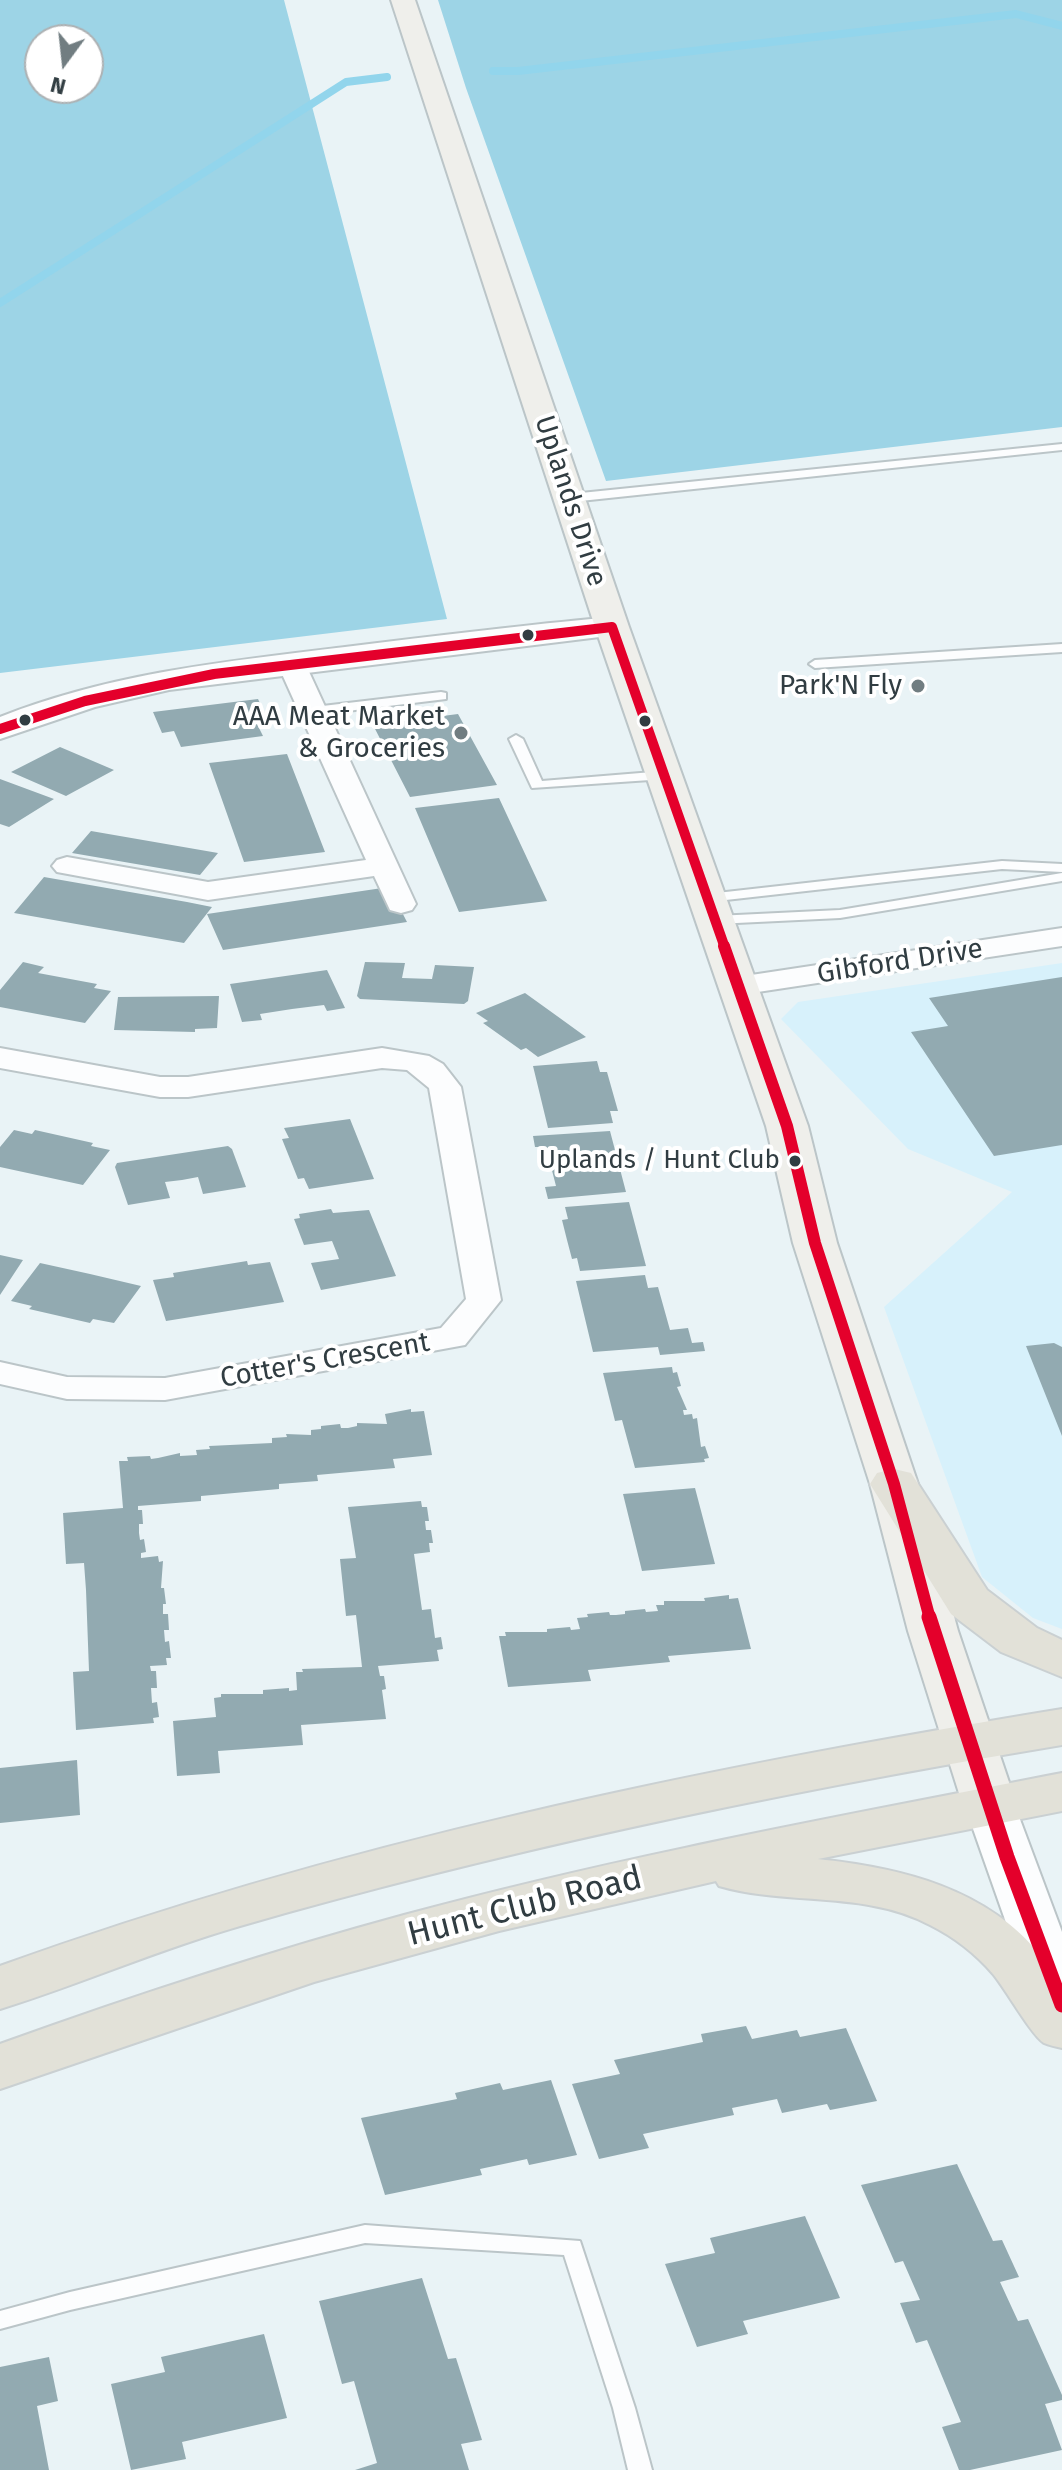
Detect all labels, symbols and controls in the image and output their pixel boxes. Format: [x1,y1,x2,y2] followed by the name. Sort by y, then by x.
[24,24,104,104] north arrow
[48,71,69,101] text: N
[527,411,613,591] street label: Uplands Drive
[520,627,536,643] unlabelled marker
[779,669,902,703] place label: Park'N Fly
[909,677,927,695] marker: Park'N Fly
[233,700,445,766] place label: AAA Meat Market & Groceries
[17,712,33,728] unlabelled marker
[637,713,653,729] unlabelled marker
[452,724,470,742] marker: AAA Meat Market & Groceries
[815,932,985,992] street label: Gibford Drive
[539,1145,780,1177] place label: Uplands / Hunt Club
[787,1153,803,1169] marker: Uplands / Hunt Club
[218,1326,432,1396] street label: Cotter's Crescent
[404,1858,646,1956] street label: Hunt Club Road

